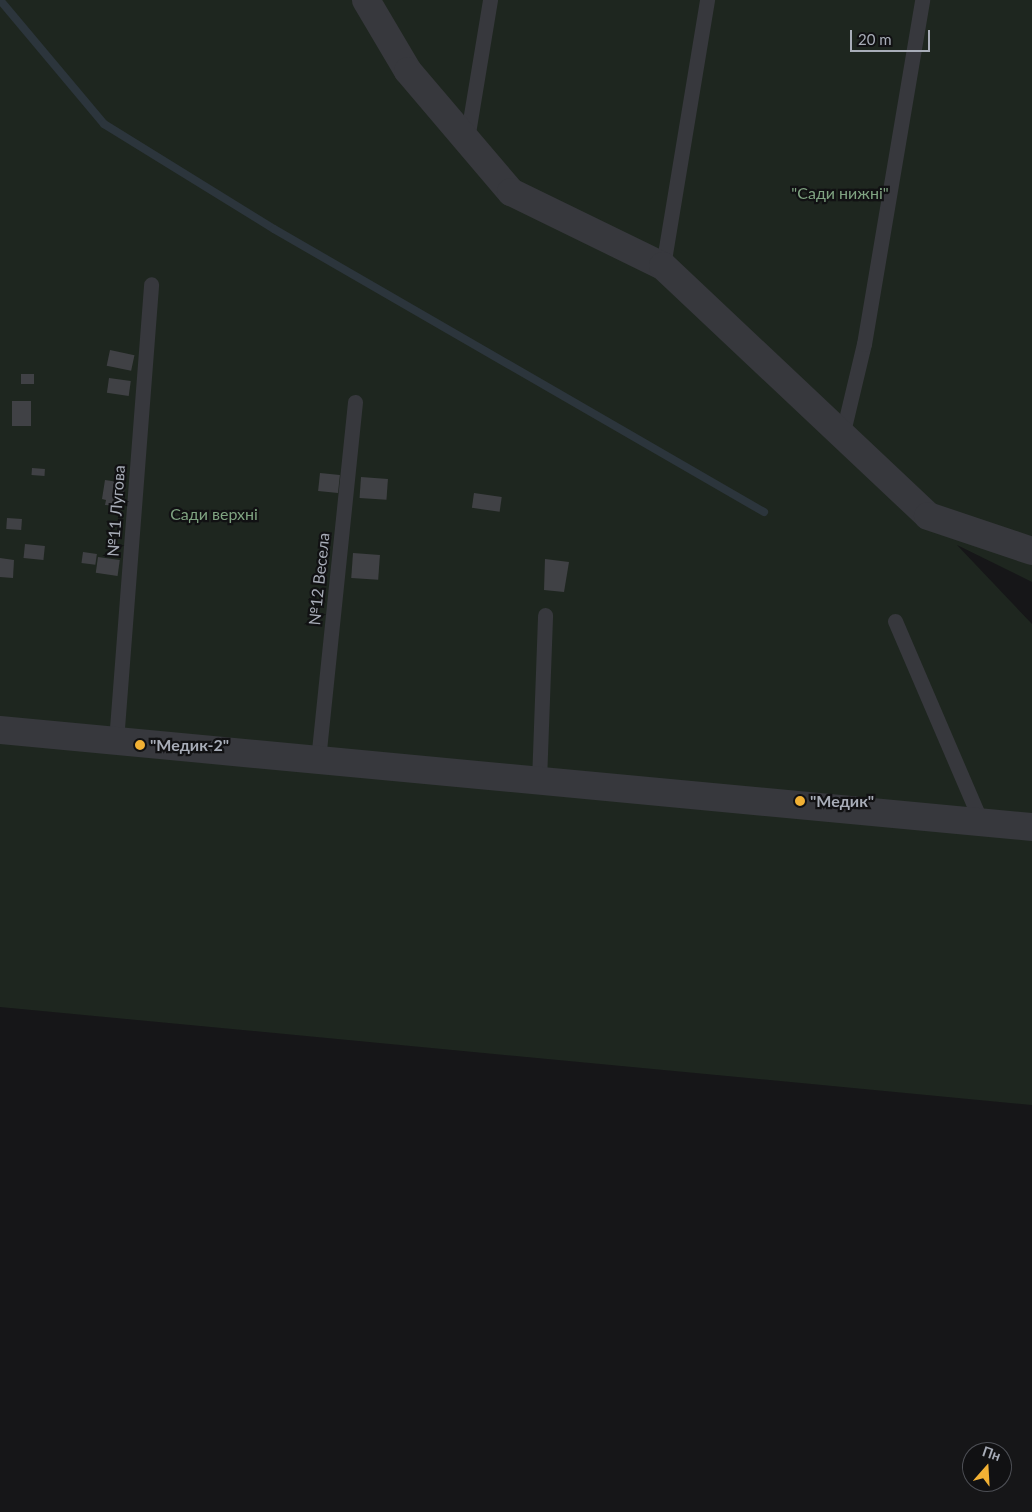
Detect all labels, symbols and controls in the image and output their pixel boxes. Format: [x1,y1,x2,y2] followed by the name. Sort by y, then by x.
[852,20,932,52] scale bar
[858,30,892,48] text: 20 m
[791,183,889,203] park label: "Сади нижні"
[103,464,129,558] street label: №11 Лугова
[170,504,258,524] park label: Сади верхні
[305,532,333,626] street label: №12 Весела
[150,735,229,755] place label: "Медик-2"
[134,739,146,751] marker: "Медик-2"
[810,791,874,811] place label: "Медик"
[794,795,806,807] marker: "Медик"
[962,1442,1012,1492] north arrow
[980,1442,1003,1464] text: Пн

